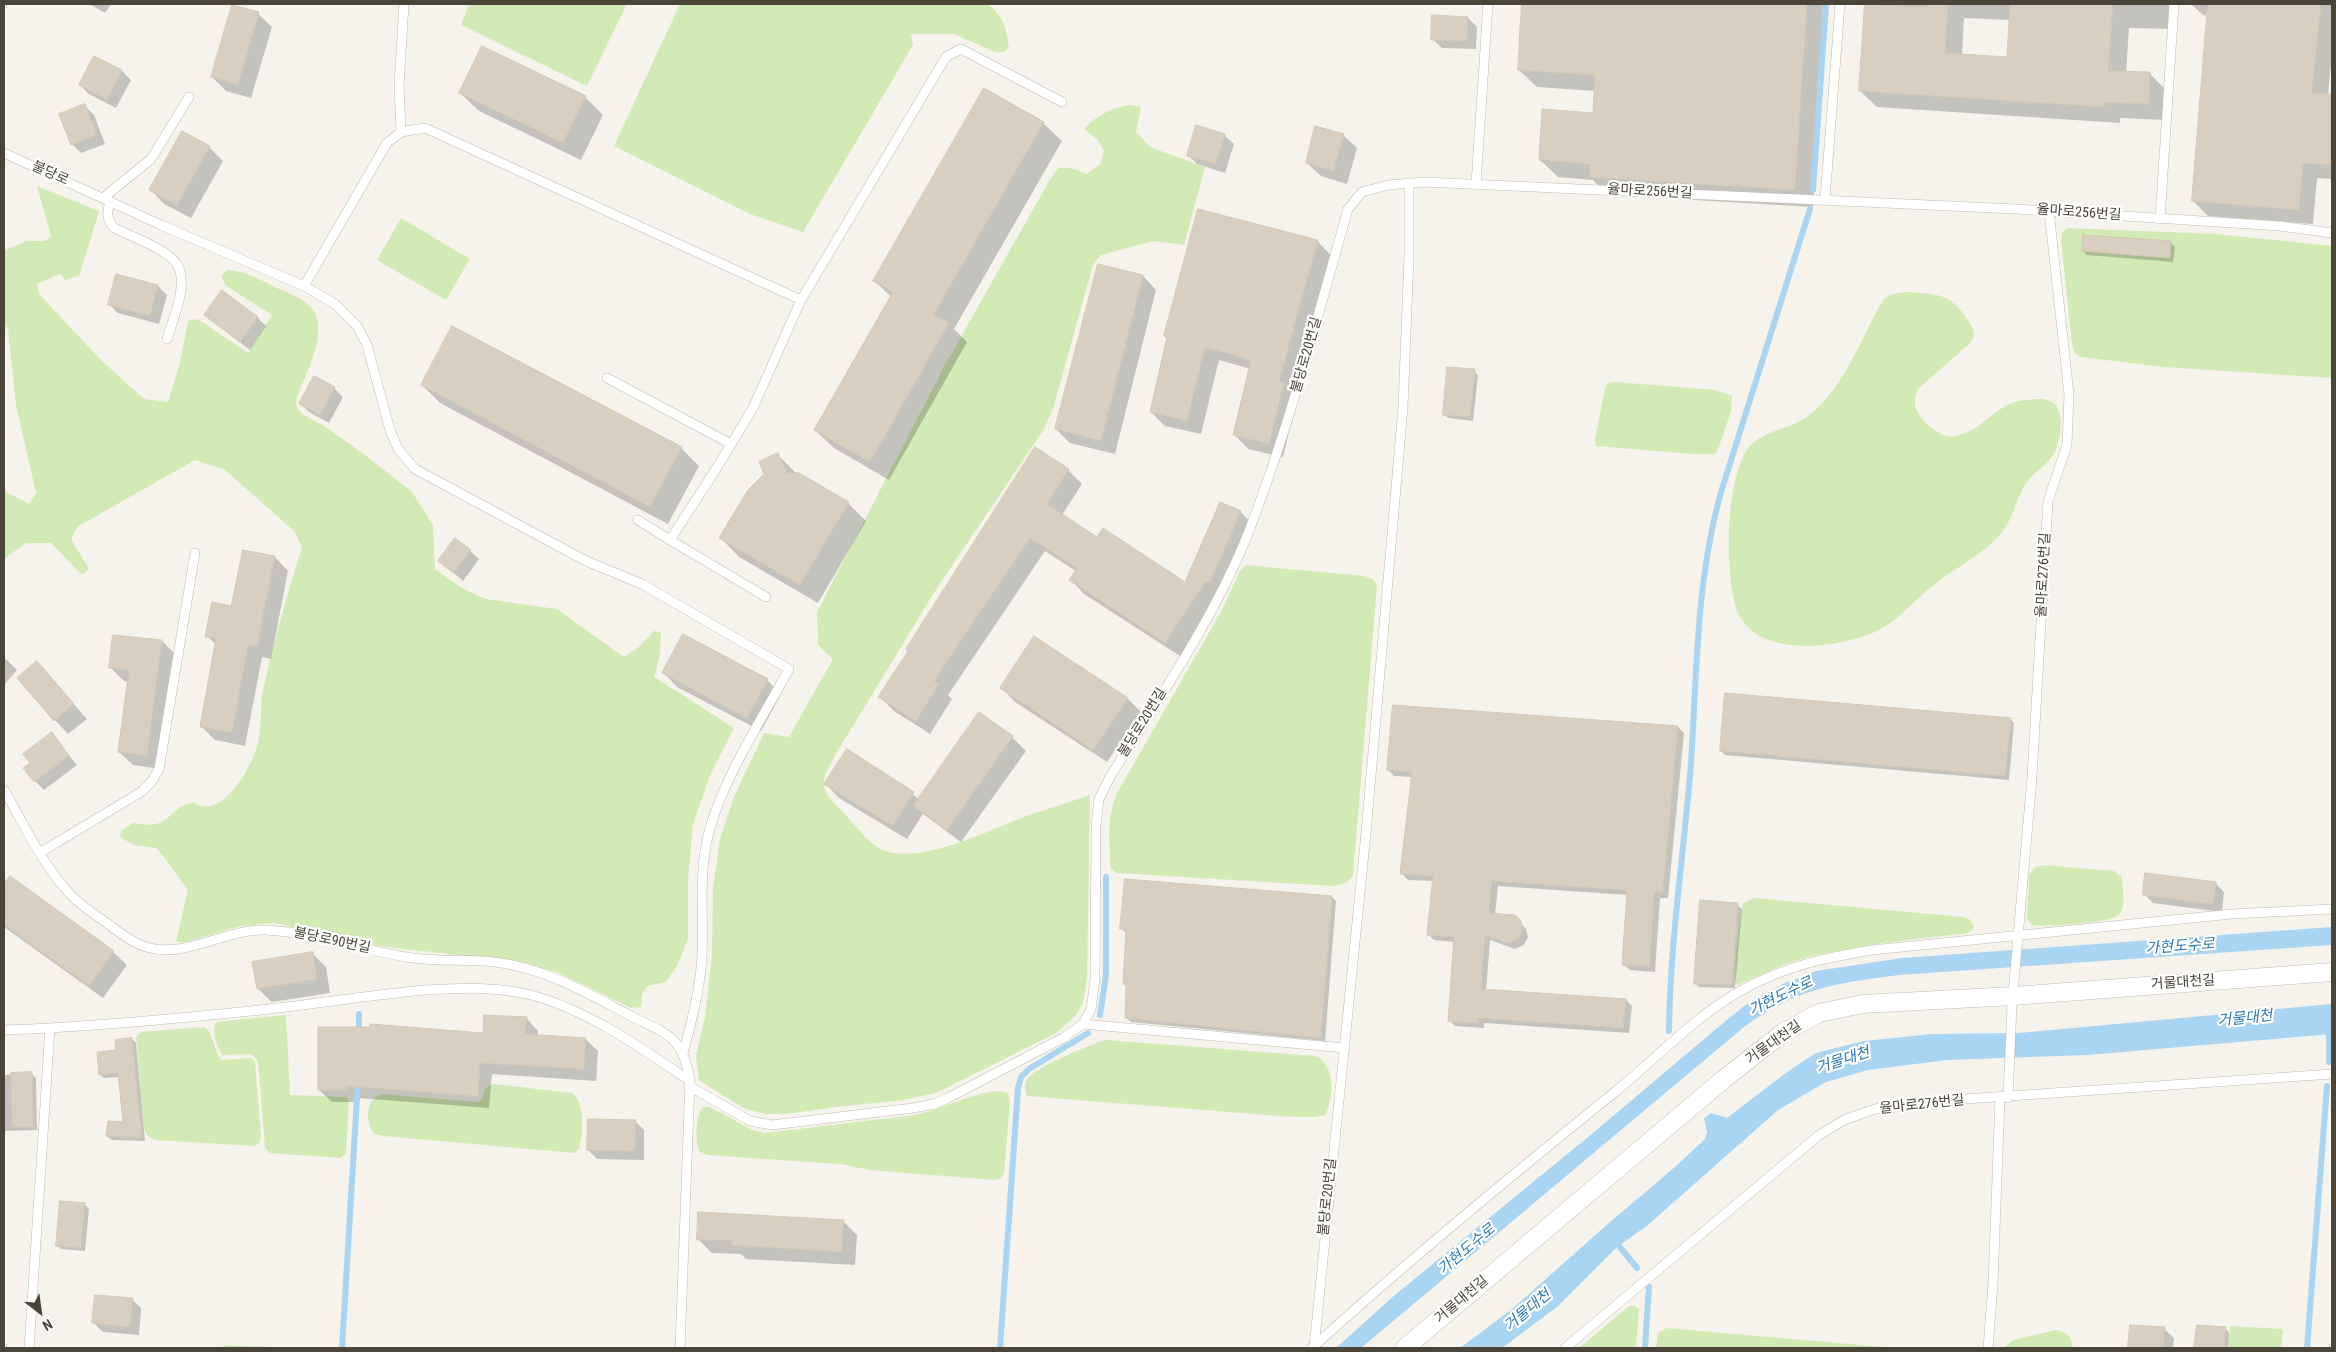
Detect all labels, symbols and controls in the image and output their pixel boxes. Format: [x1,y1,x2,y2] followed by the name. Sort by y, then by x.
[29,158,71,190] street label: 불당로
[1607,181,1693,203] street label: 율마로256번길
[2036,202,2122,224] street label: 율마로256번길
[1288,315,1326,395] street label: 불당로20번길
[2033,532,2055,618] street label: 율마로276번길
[1115,685,1171,761] street label: 불당로20번길
[292,925,372,957] street label: 불당로90번길
[2145,936,2215,958] water label: 가현도수로
[2150,972,2216,994] street label: 거물대천길
[1746,974,1816,1020] water label: 가현도수로
[2217,1007,2273,1031] water label: 거물대천
[1743,1018,1805,1068] street label: 거물대천길
[1814,1044,1872,1078] water label: 거물대천
[1879,1092,1965,1118] street label: 율마로276번길
[1316,1157,1340,1237] street label: 불당로20번길
[1435,1221,1499,1279] water label: 가현도수로
[1432,1273,1492,1327] street label: 거물대천길
[1501,1286,1555,1336] water label: 거물대천
[15,1287,65,1337] north arrow
[40,1316,55,1334] text: N

